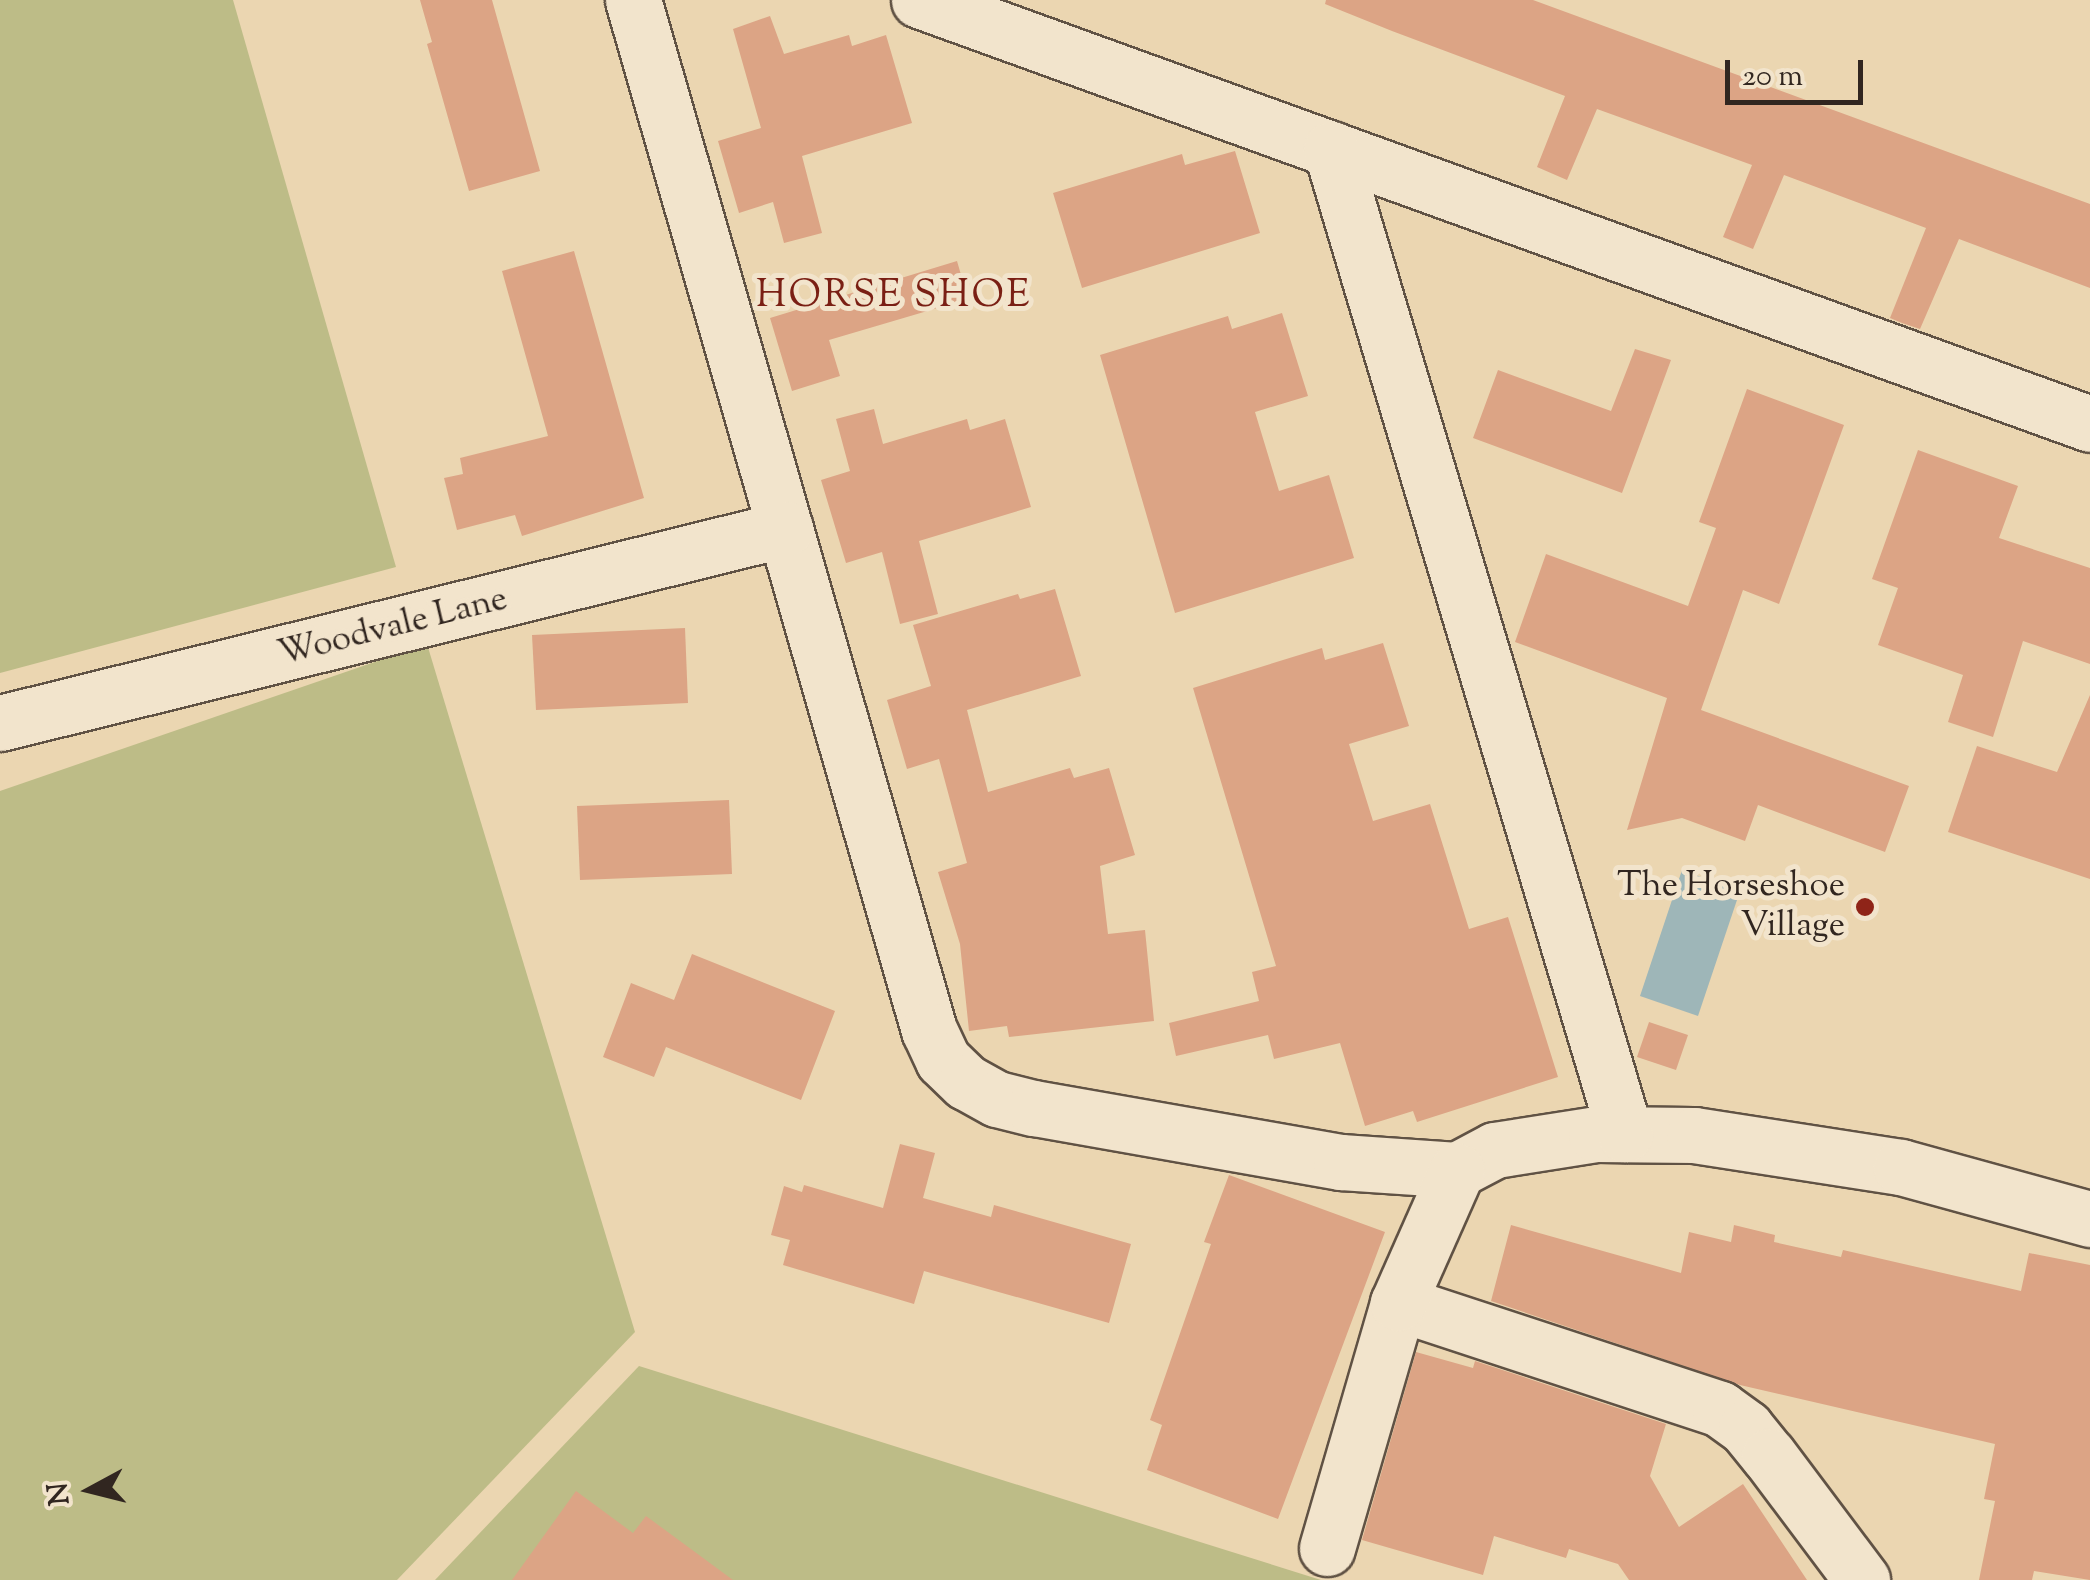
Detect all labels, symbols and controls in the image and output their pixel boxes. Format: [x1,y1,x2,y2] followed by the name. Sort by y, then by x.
[1730,40,1868,102] scale bar
[1742,56,1803,99] text: 20 m
[756,275,1032,321] district label: HORSE SHOE
[274,579,512,677] street label: Woodvale Lane
[1617,866,1845,948] place label: The Horseshoe Village
[1854,896,1876,918] marker: The Horseshoe Village
[40,1440,140,1540] north arrow
[39,1480,81,1507] text: N

